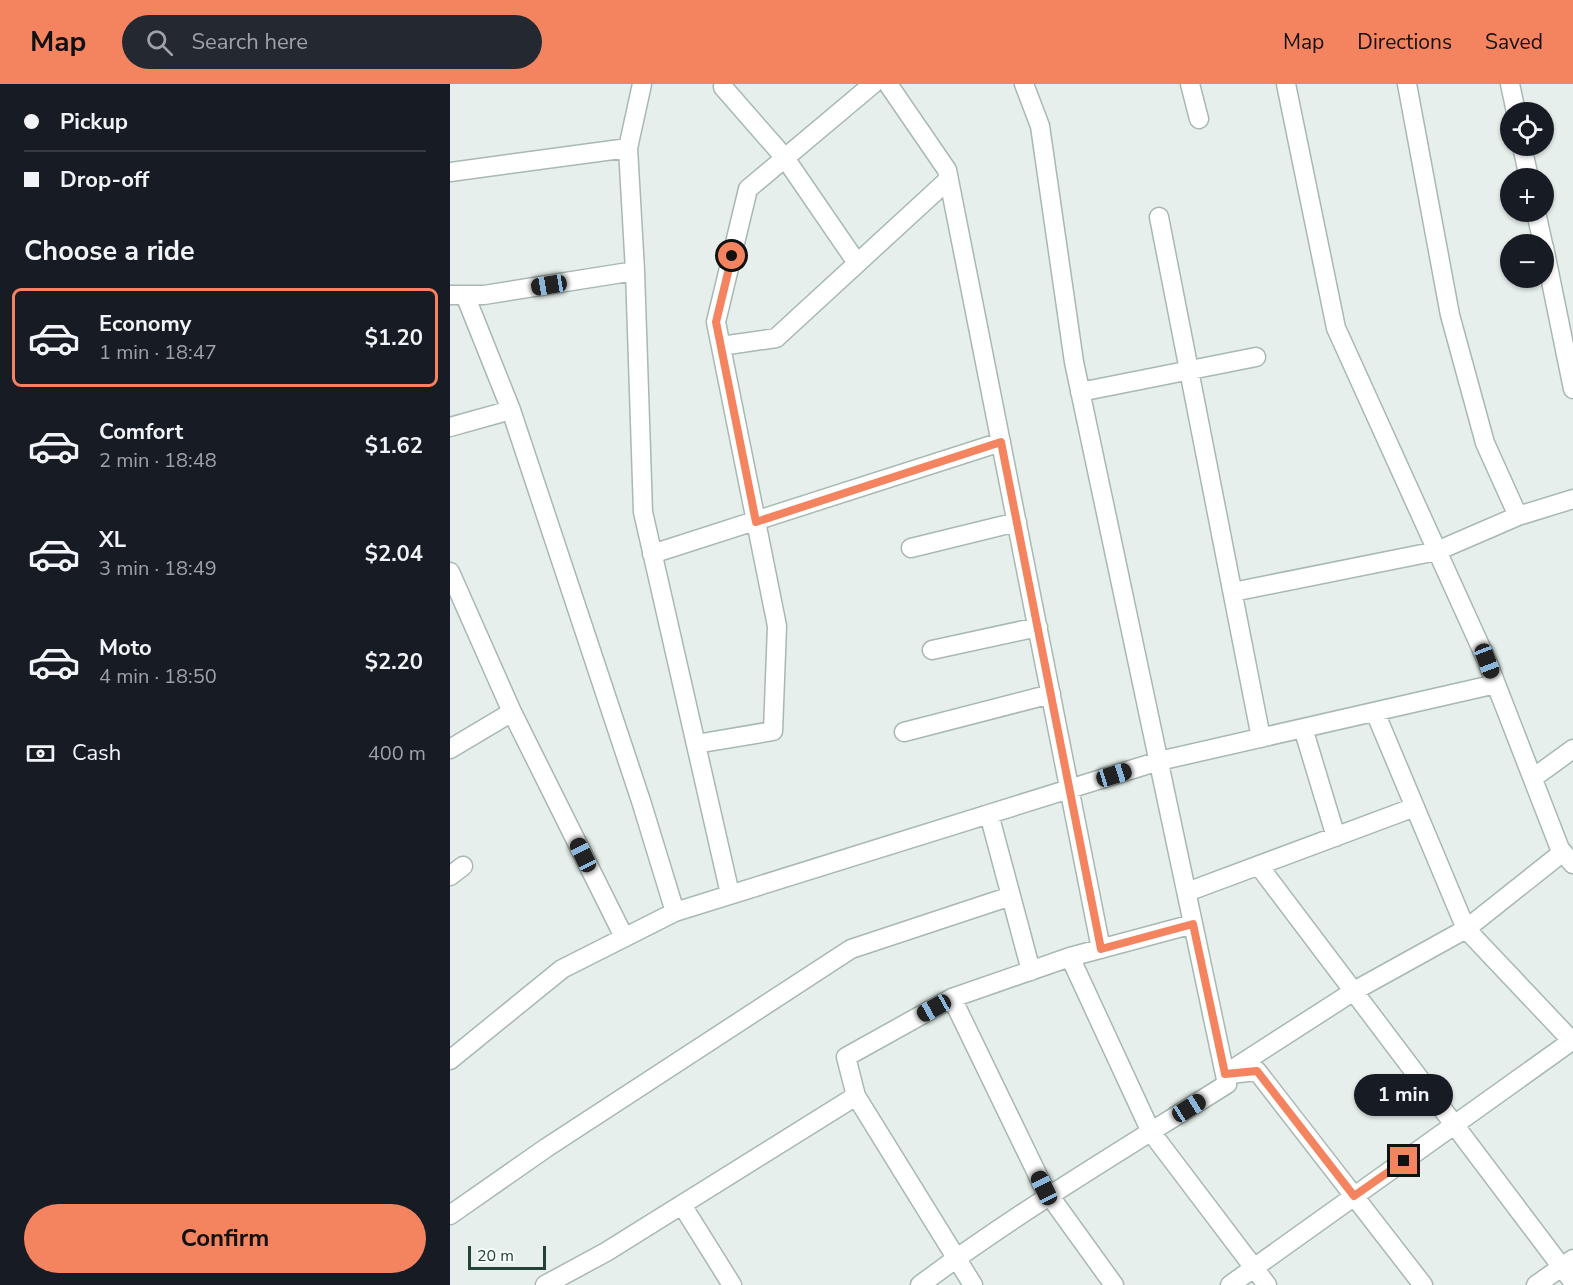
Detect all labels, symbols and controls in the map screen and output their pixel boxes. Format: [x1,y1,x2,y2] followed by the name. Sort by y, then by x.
[122,15,542,69] search box
[30,23,86,61] text: Map
[143,26,176,59] icon: search
[191,27,308,57] text: Search here
[1283,28,1324,56] text: Map
[1357,28,1452,56] text: Directions
[1485,28,1543,56] text: Saved
[1500,102,1554,288] map controls
[1500,102,1554,156] button: locate
[60,107,128,137] text: Pickup
[60,165,149,195] text: Drop-off
[1500,168,1554,222] button: +
[24,233,195,270] text: Choose a ride
[1500,234,1554,288] button: −
[718,242,745,269] route start
[530,273,568,297] car
[99,309,191,339] text: Economy
[27,311,81,365] icon: car
[365,323,423,353] text: $1.20
[99,339,217,366] text: 1 min · 18:47
[99,417,183,447] text: Comfort
[27,419,81,473] icon: car
[365,431,423,461] text: $1.62
[99,447,217,474] text: 2 min · 18:48
[99,525,126,555] text: XL
[27,527,81,581] icon: car
[365,539,423,569] text: $2.04
[99,555,217,582] text: 3 min · 18:49
[99,633,152,663] text: Moto
[27,635,81,689] icon: car
[1472,641,1502,681] car
[365,647,423,677] text: $2.20
[99,663,217,690] text: 4 min · 18:50
[24,737,57,770] icon: cash
[72,738,121,768] text: Cash
[368,740,426,767] text: 400 m
[1094,761,1134,789] car
[567,835,599,875] car
[914,991,954,1025] car
[1354,1074,1454,1116] callout: 1 min
[1378,1081,1429,1108] text: 1 min
[1169,1091,1209,1125] car
[1390,1147,1417,1174] route end
[1028,1168,1060,1208] car
[24,1204,426,1273] button: Confirm
[468,1243,546,1270] scale bar
[477,1245,514,1267] text: 20 m

